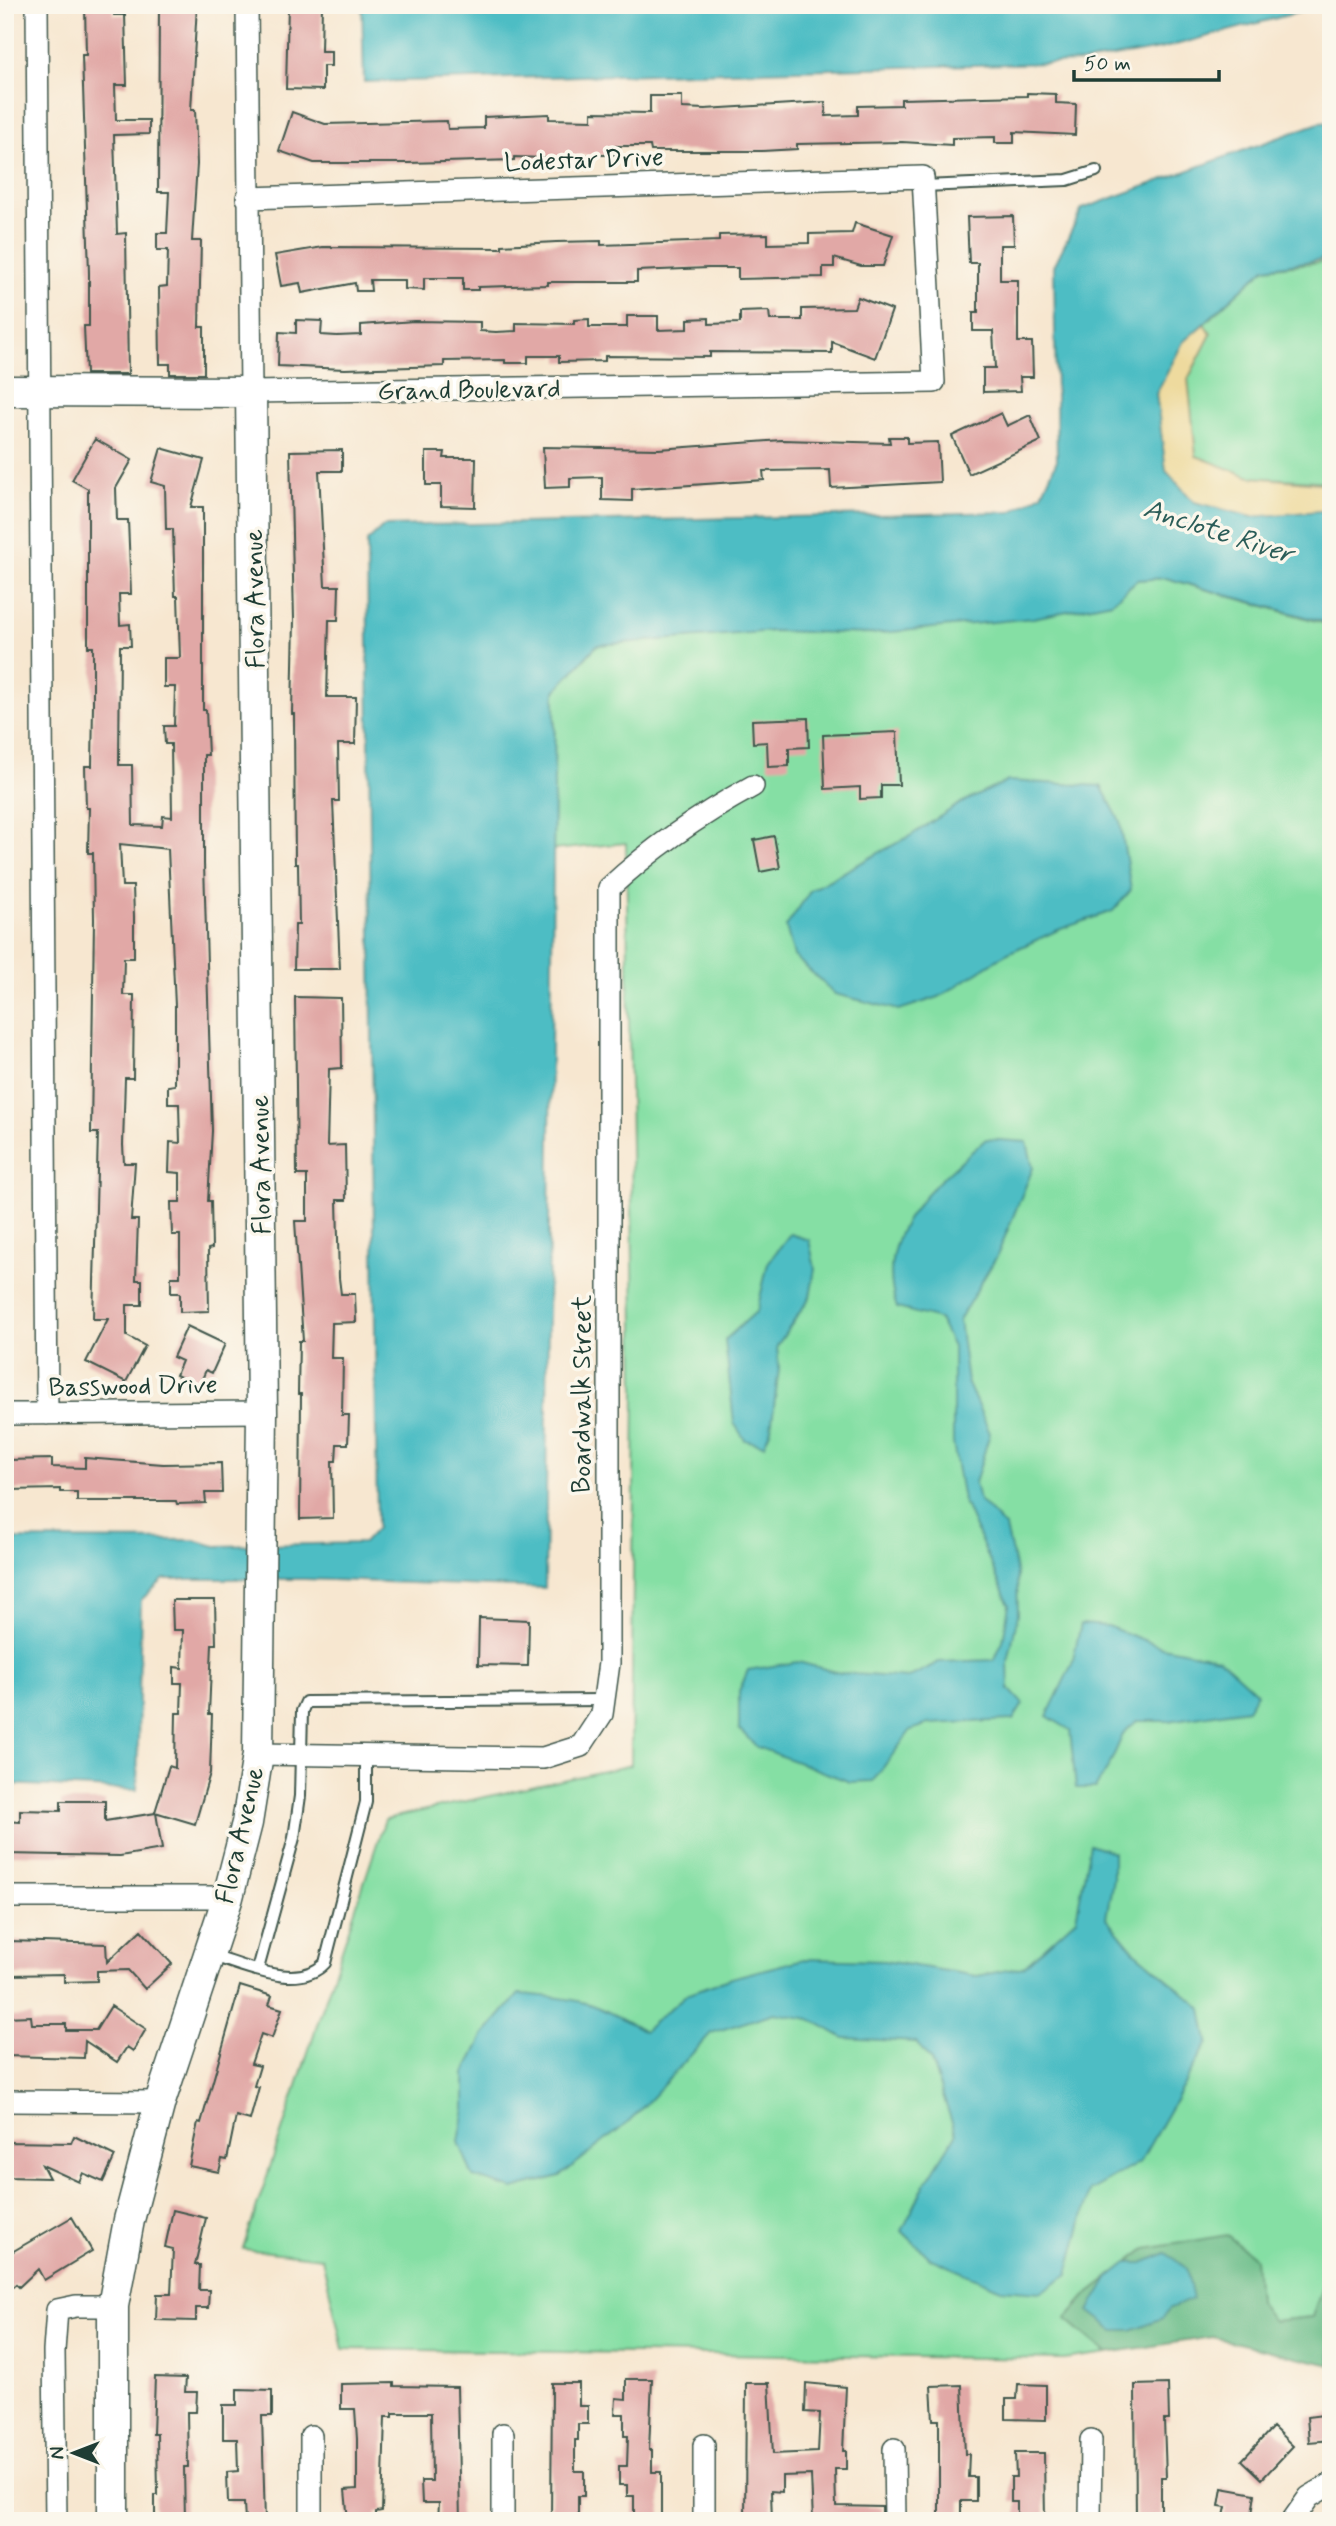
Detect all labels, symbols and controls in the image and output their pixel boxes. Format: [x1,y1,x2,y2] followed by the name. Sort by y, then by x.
[1074,38,1219,82] scale bar
[1084,50,1131,78] text: 50 m
[504,141,664,181] street label: Lodestar Drive
[377,372,561,410] street label: Grand Boulevard
[1139,491,1301,575] water label: Anclote River
[238,529,274,669] street label: Flora Avenue
[244,1095,280,1235] street label: Flora Avenue
[566,1295,600,1493] street label: Boardwalk Street
[48,1369,218,1405] street label: Basswood Drive
[209,1764,273,1907] street label: Flora Avenue
[38,2418,108,2488] north arrow
[46,2447,71,2459] text: N

